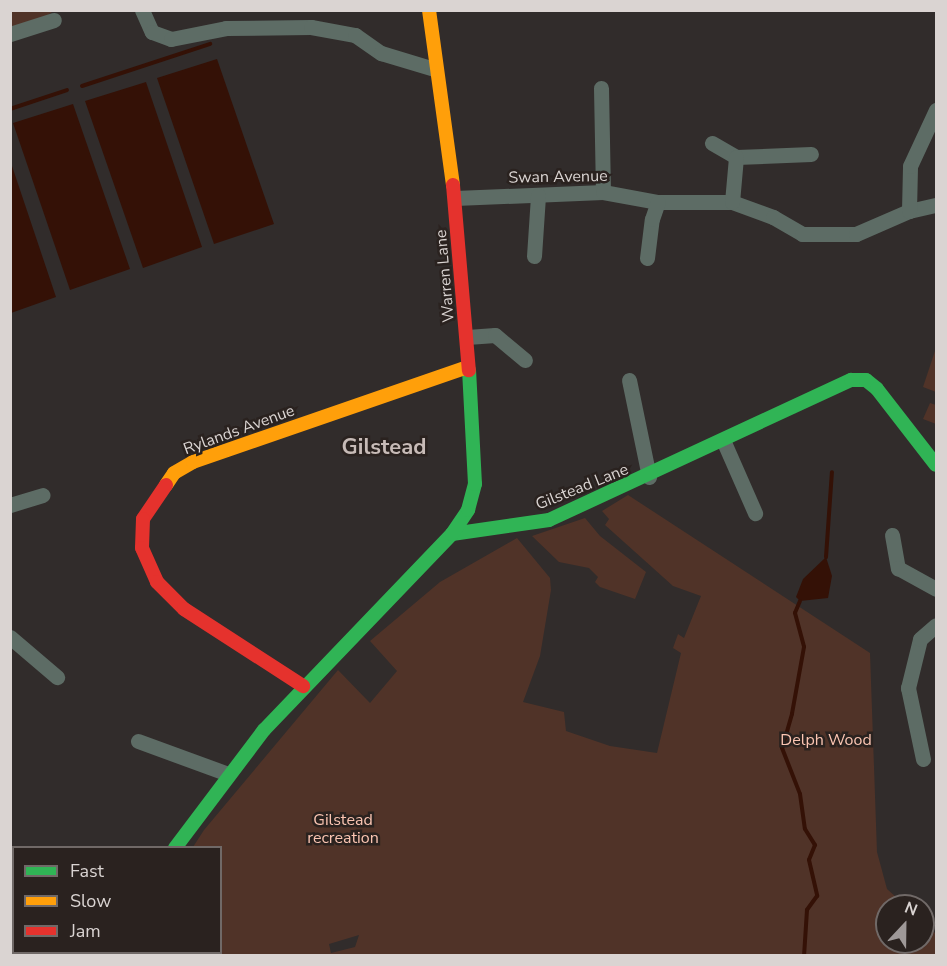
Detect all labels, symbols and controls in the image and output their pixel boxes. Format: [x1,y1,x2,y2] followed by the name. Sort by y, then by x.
[508,167,608,187] street label: Swan Avenue
[431,229,459,323] street label: Warren Lane
[181,401,297,459] street label: Rylands Avenue
[342,435,426,461] district label: Gilstead
[533,460,631,514] street label: Gilstead Lane
[780,730,872,750] park label: Delph Wood
[307,810,379,848] park label: Gilstead recreation
[12,846,222,954] legend
[70,859,104,883] text: Fast
[70,889,111,913] text: Slow
[875,894,935,954] north arrow
[901,897,921,922] text: N
[70,919,101,943] text: Jam

